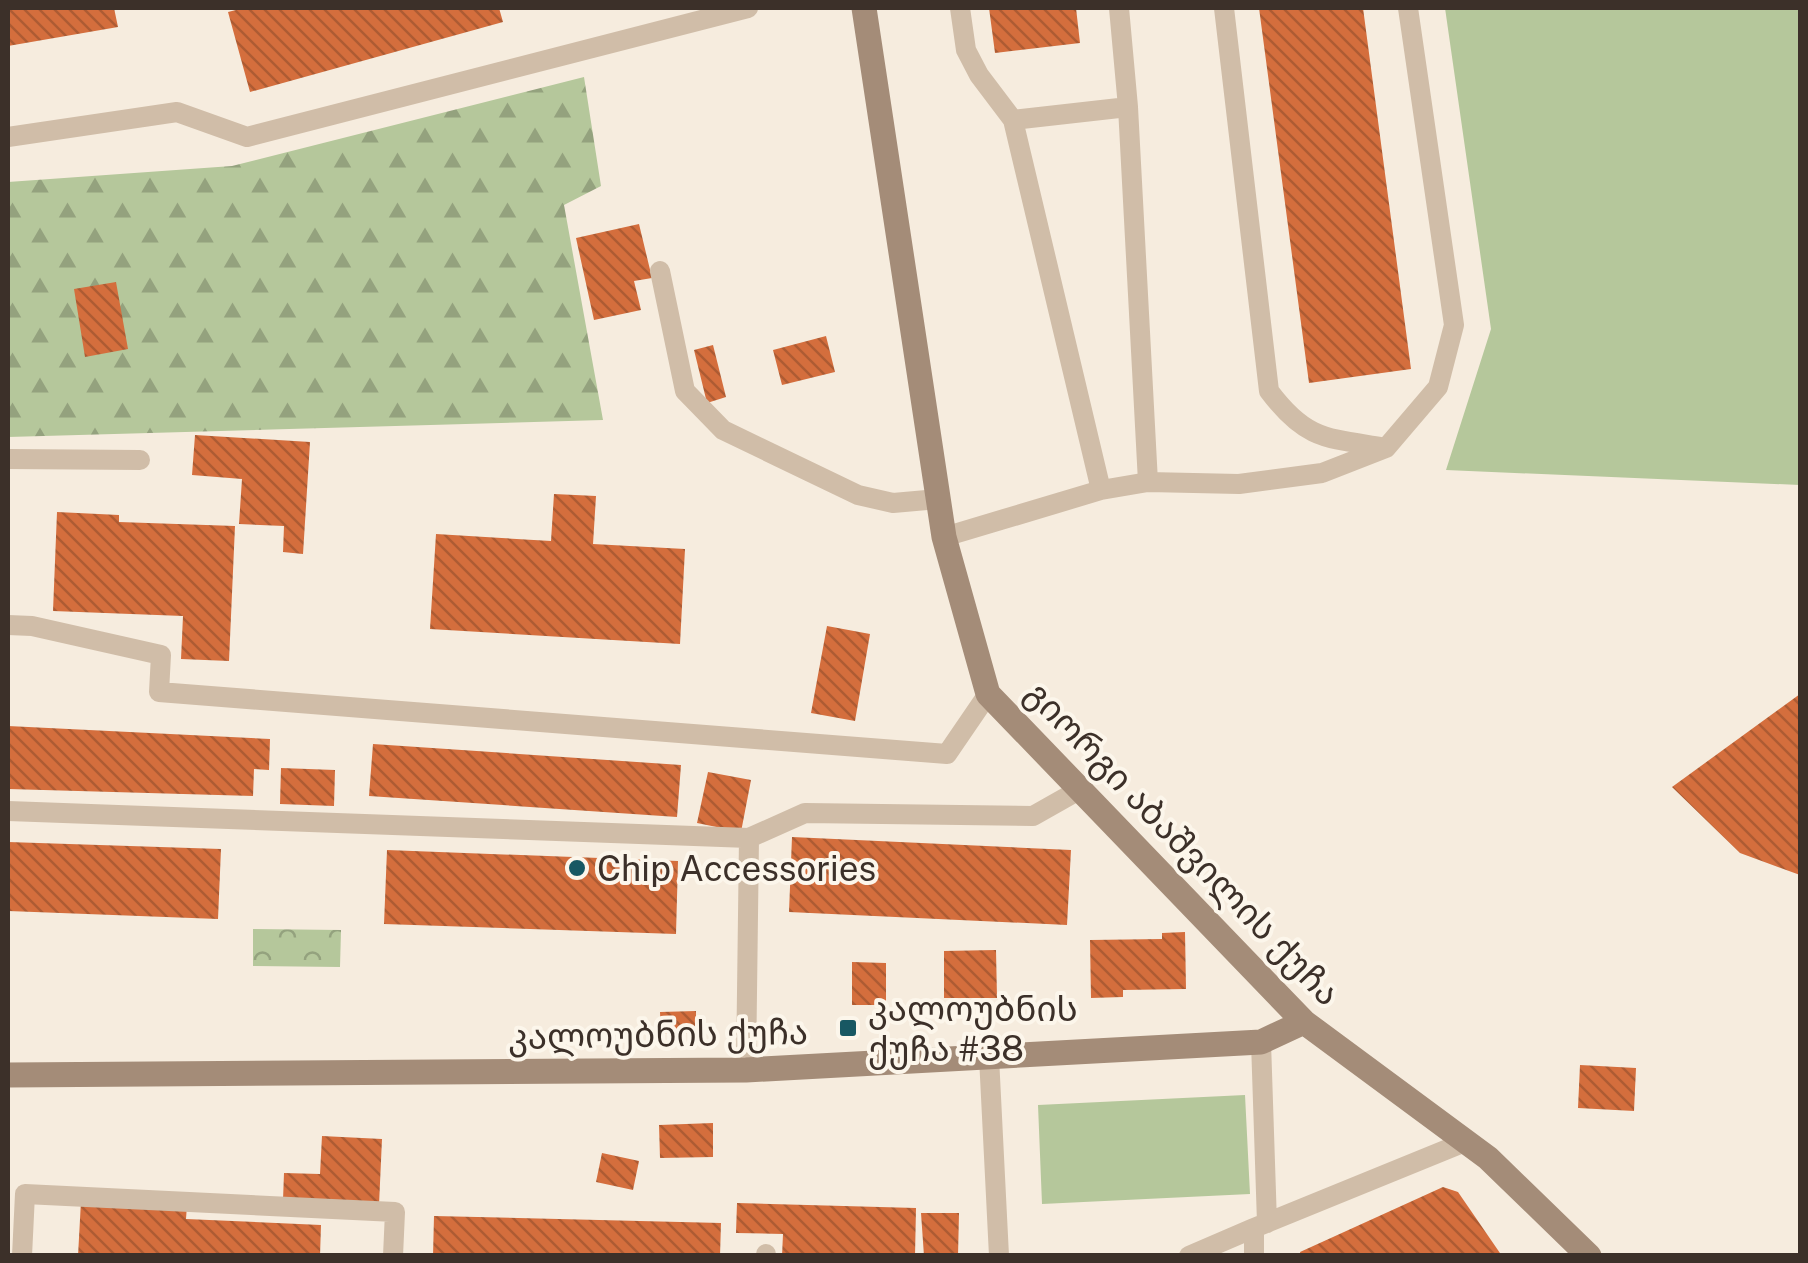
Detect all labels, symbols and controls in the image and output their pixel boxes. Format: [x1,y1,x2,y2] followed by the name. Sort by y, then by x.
[1017,672,1349,1014] street label: გიორგი აბაშვილის ქუჩა
[597,848,876,889] place label: Chip Accessories
[566,857,588,879] marker: Chip Accessories
[868,988,1078,1070] place label: კალოუბნის ქუჩა #38
[508,1011,808,1058] street label: კალოუბნის ქუჩა
[837,1017,859,1039] marker: კალოუბნის ქუჩა #38

